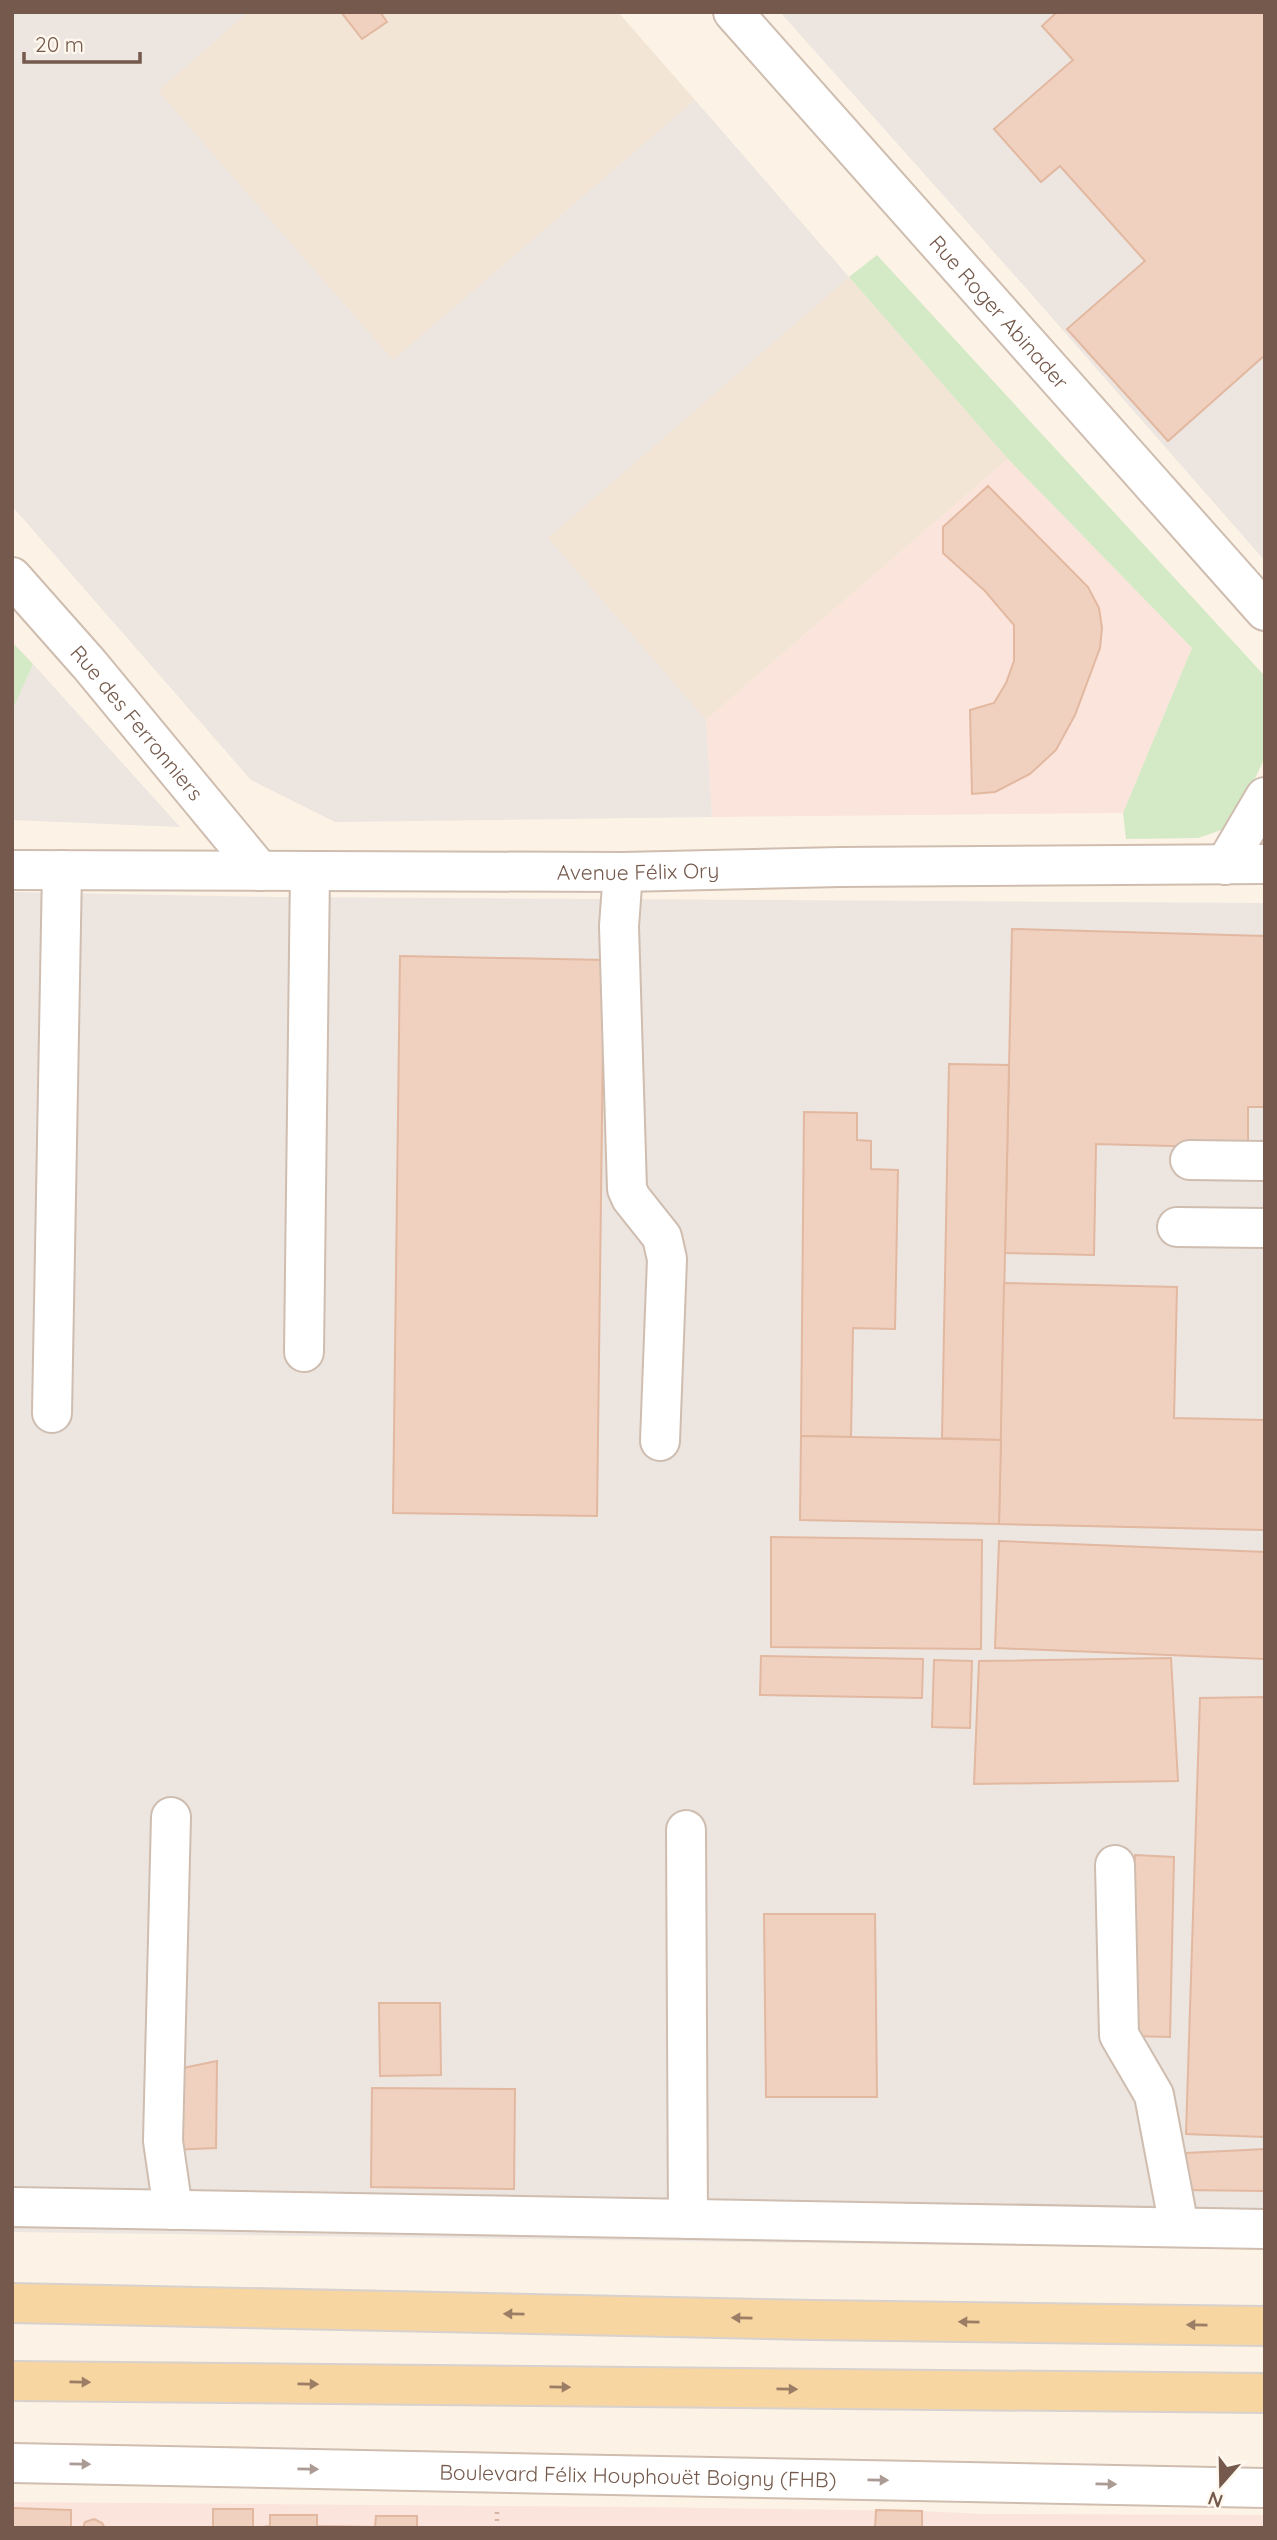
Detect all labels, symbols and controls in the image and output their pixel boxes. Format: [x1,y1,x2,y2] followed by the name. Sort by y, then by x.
[24,21,140,65] scale bar
[35,31,84,57] text: 20 m
[924,230,1074,394] street label: Rue Roger Abinader
[65,639,209,806] street label: Rue des Ferronniers
[557,857,719,885] street label: Avenue Félix Ory
[503,2308,525,2319] one-way arrow
[730,2313,752,2324] one-way arrow
[958,2316,980,2328] one-way arrow
[1185,2319,1207,2331] one-way arrow
[70,2376,92,2388] one-way arrow
[297,2378,319,2390] one-way arrow
[549,2381,571,2392] one-way arrow
[777,2383,799,2395] one-way arrow
[1186,2449,1256,2519] north arrow
[70,2459,92,2470] one-way arrow
[439,2459,837,2492] street label: Boulevard Félix Houphouët Boigny (FHB)
[297,2463,319,2474] one-way arrow
[868,2474,890,2486] one-way arrow
[1095,2479,1117,2490] one-way arrow
[1205,2486,1226,2514] text: N

